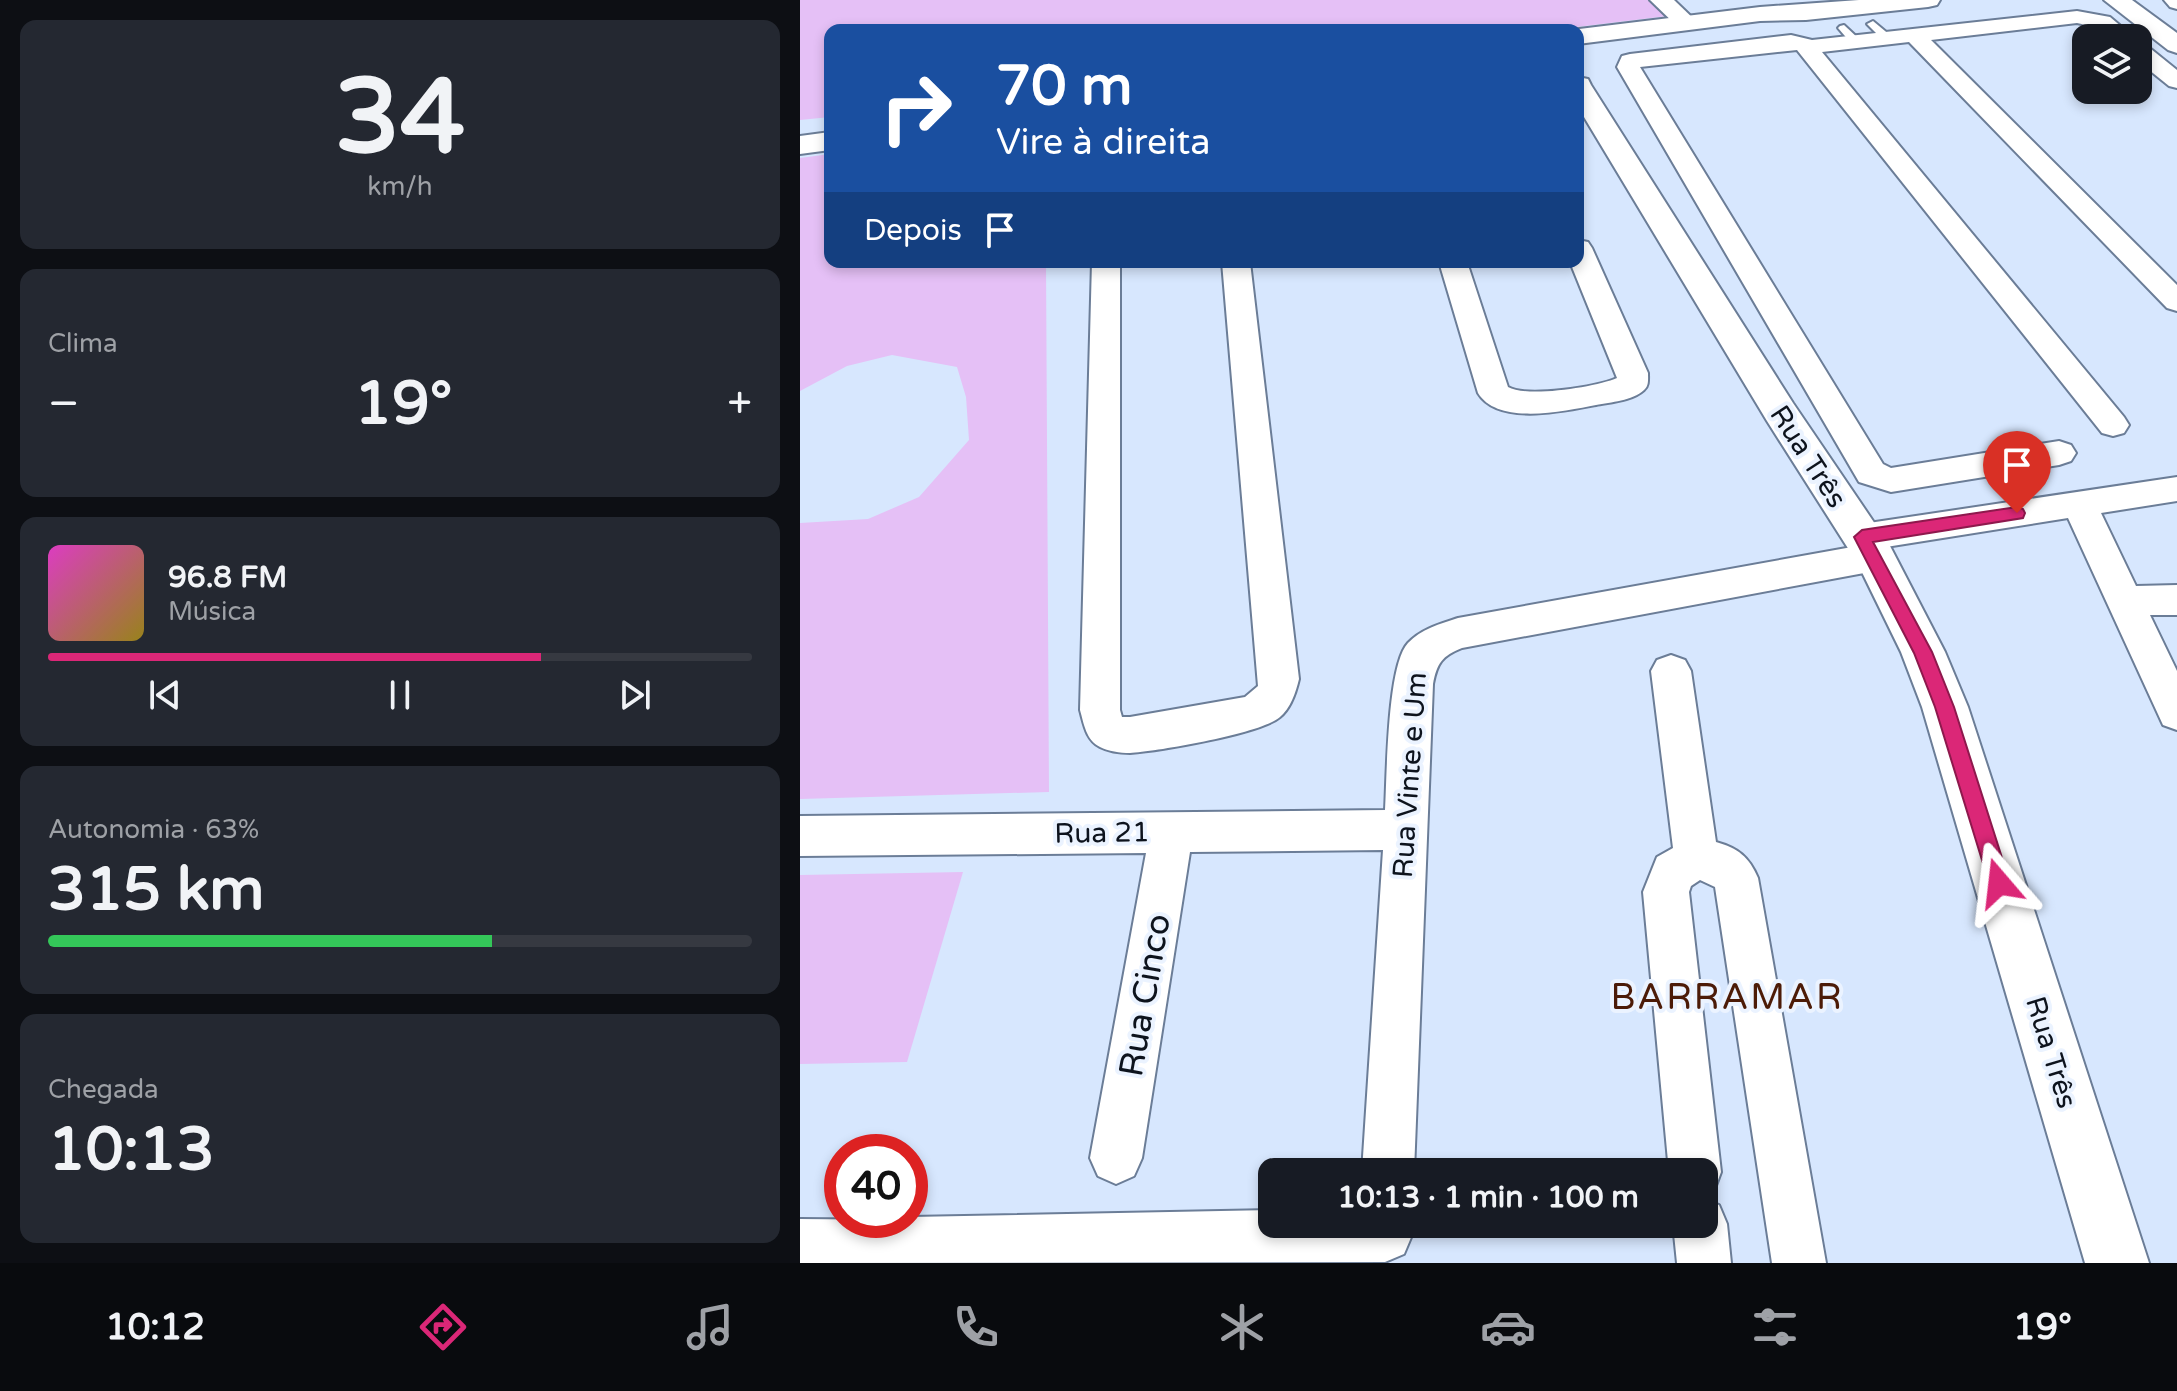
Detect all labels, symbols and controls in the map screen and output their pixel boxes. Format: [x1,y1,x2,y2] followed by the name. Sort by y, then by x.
[2072,24,2152,104] map controls
[2072,24,2152,104] button: layers
[996,53,1132,120] text: 70 m
[335,56,465,181] text: 34
[864,56,968,160] icon: right
[996,121,1210,164] text: Vire à direita
[367,171,433,202] text: km/h
[978,208,1022,252] icon: arrive
[864,212,962,249] text: Depois
[48,328,118,359] text: Clima
[354,368,452,440] text: 19°
[48,378,79,431] text: −
[727,378,752,431] text: +
[1763,399,1854,514] street label: Rua Três
[1983,431,2051,513] pin
[1995,443,2039,487] icon: arrive
[168,559,287,596] text: 96.8 FM
[168,596,256,627] text: Música
[1386,671,1434,879] street label: Rua Vinte e Um
[143,673,187,717] icon: previous
[378,673,422,717] icon: pause
[613,673,657,717] icon: next
[48,814,259,845] text: Autonomia · 63%
[1054,815,1150,851] street label: Rua 21
[1957,841,2041,925] position arrow
[48,854,264,926] text: 315 km
[1111,911,1180,1080] street label: Rua Cinco
[1610,976,1844,1019] district label: BARRAMAR
[2018,992,2084,1112] street label: Rua Três
[48,1074,159,1105] text: Chegada
[48,1114,214,1186] text: 10:13
[824,1134,928,1238] speed limit sign: 40
[1337,1179,1639,1216] text: 10:13 · 1 min · 100 m
[415,1299,471,1355] icon: directions
[682,1299,738,1355] icon: music
[948,1299,1004,1355] icon: phone
[1214,1299,1270,1355] icon: climate
[1480,1299,1536,1355] icon: car
[1747,1299,1803,1355] icon: filters
[105,1306,205,1349] text: 10:12
[2013,1306,2072,1349] text: 19°

